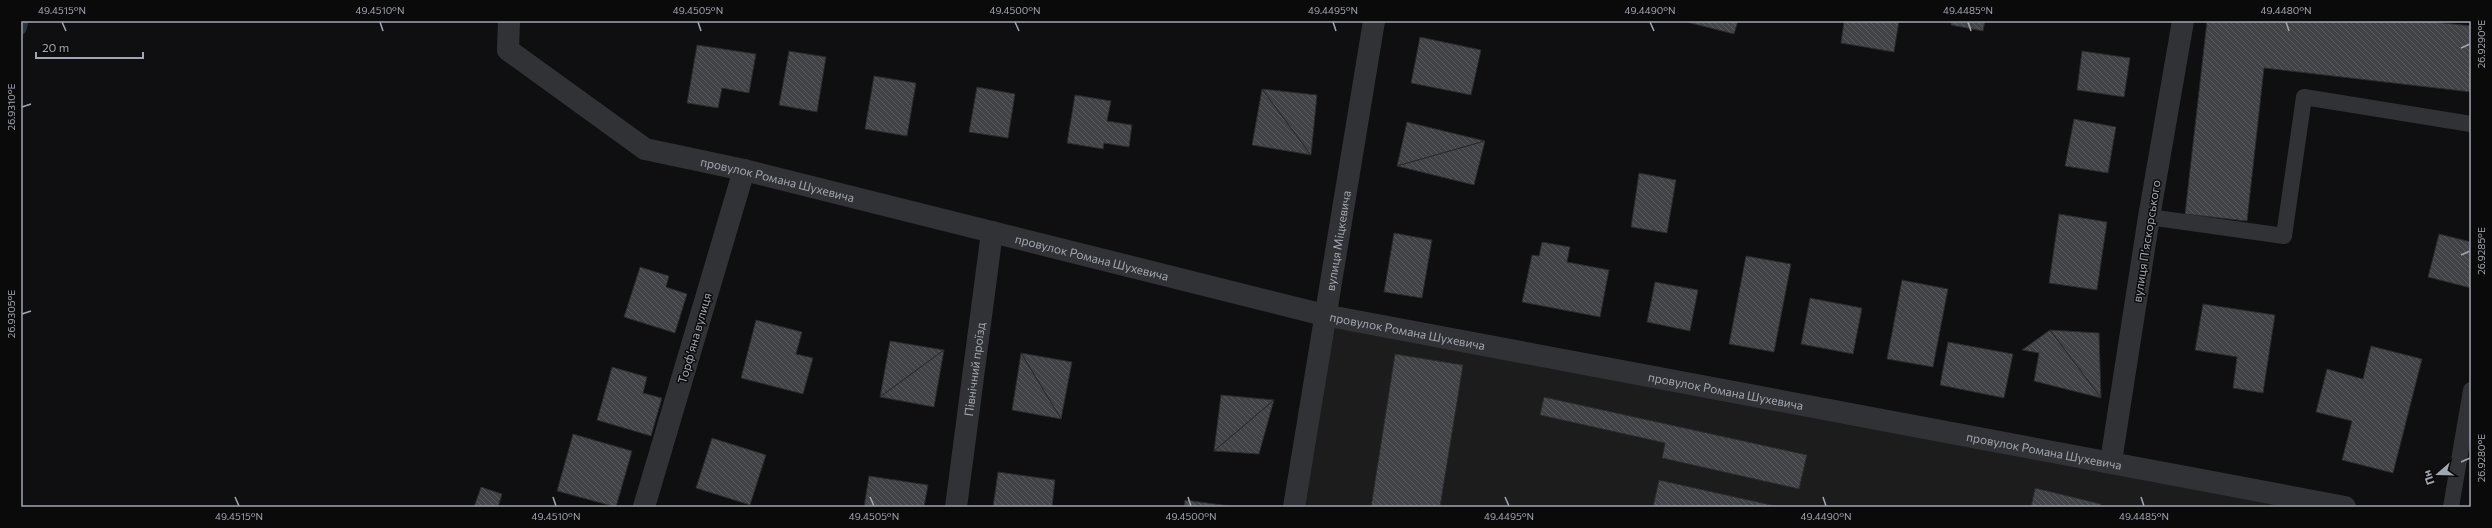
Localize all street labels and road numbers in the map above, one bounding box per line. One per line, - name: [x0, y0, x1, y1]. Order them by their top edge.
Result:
- street label: провулок Романа Шухевича: [699, 154, 856, 204]
- street label: вулиця Пʼяскорського: [2129, 179, 2163, 303]
- street label: вулиця Міцкевича: [1323, 189, 1353, 292]
- street label: провулок Романа Шухевича: [1014, 231, 1170, 283]
- street label: Торфʼяна вулиця: [674, 291, 714, 385]
- street label: провулок Романа Шухевича: [1329, 309, 1486, 352]
- street label: Північний проїзд: [961, 321, 987, 417]
- street label: провулок Романа Шухевича: [1647, 369, 1805, 412]
- street label: провулок Романа Шухевича: [1965, 429, 2123, 472]

